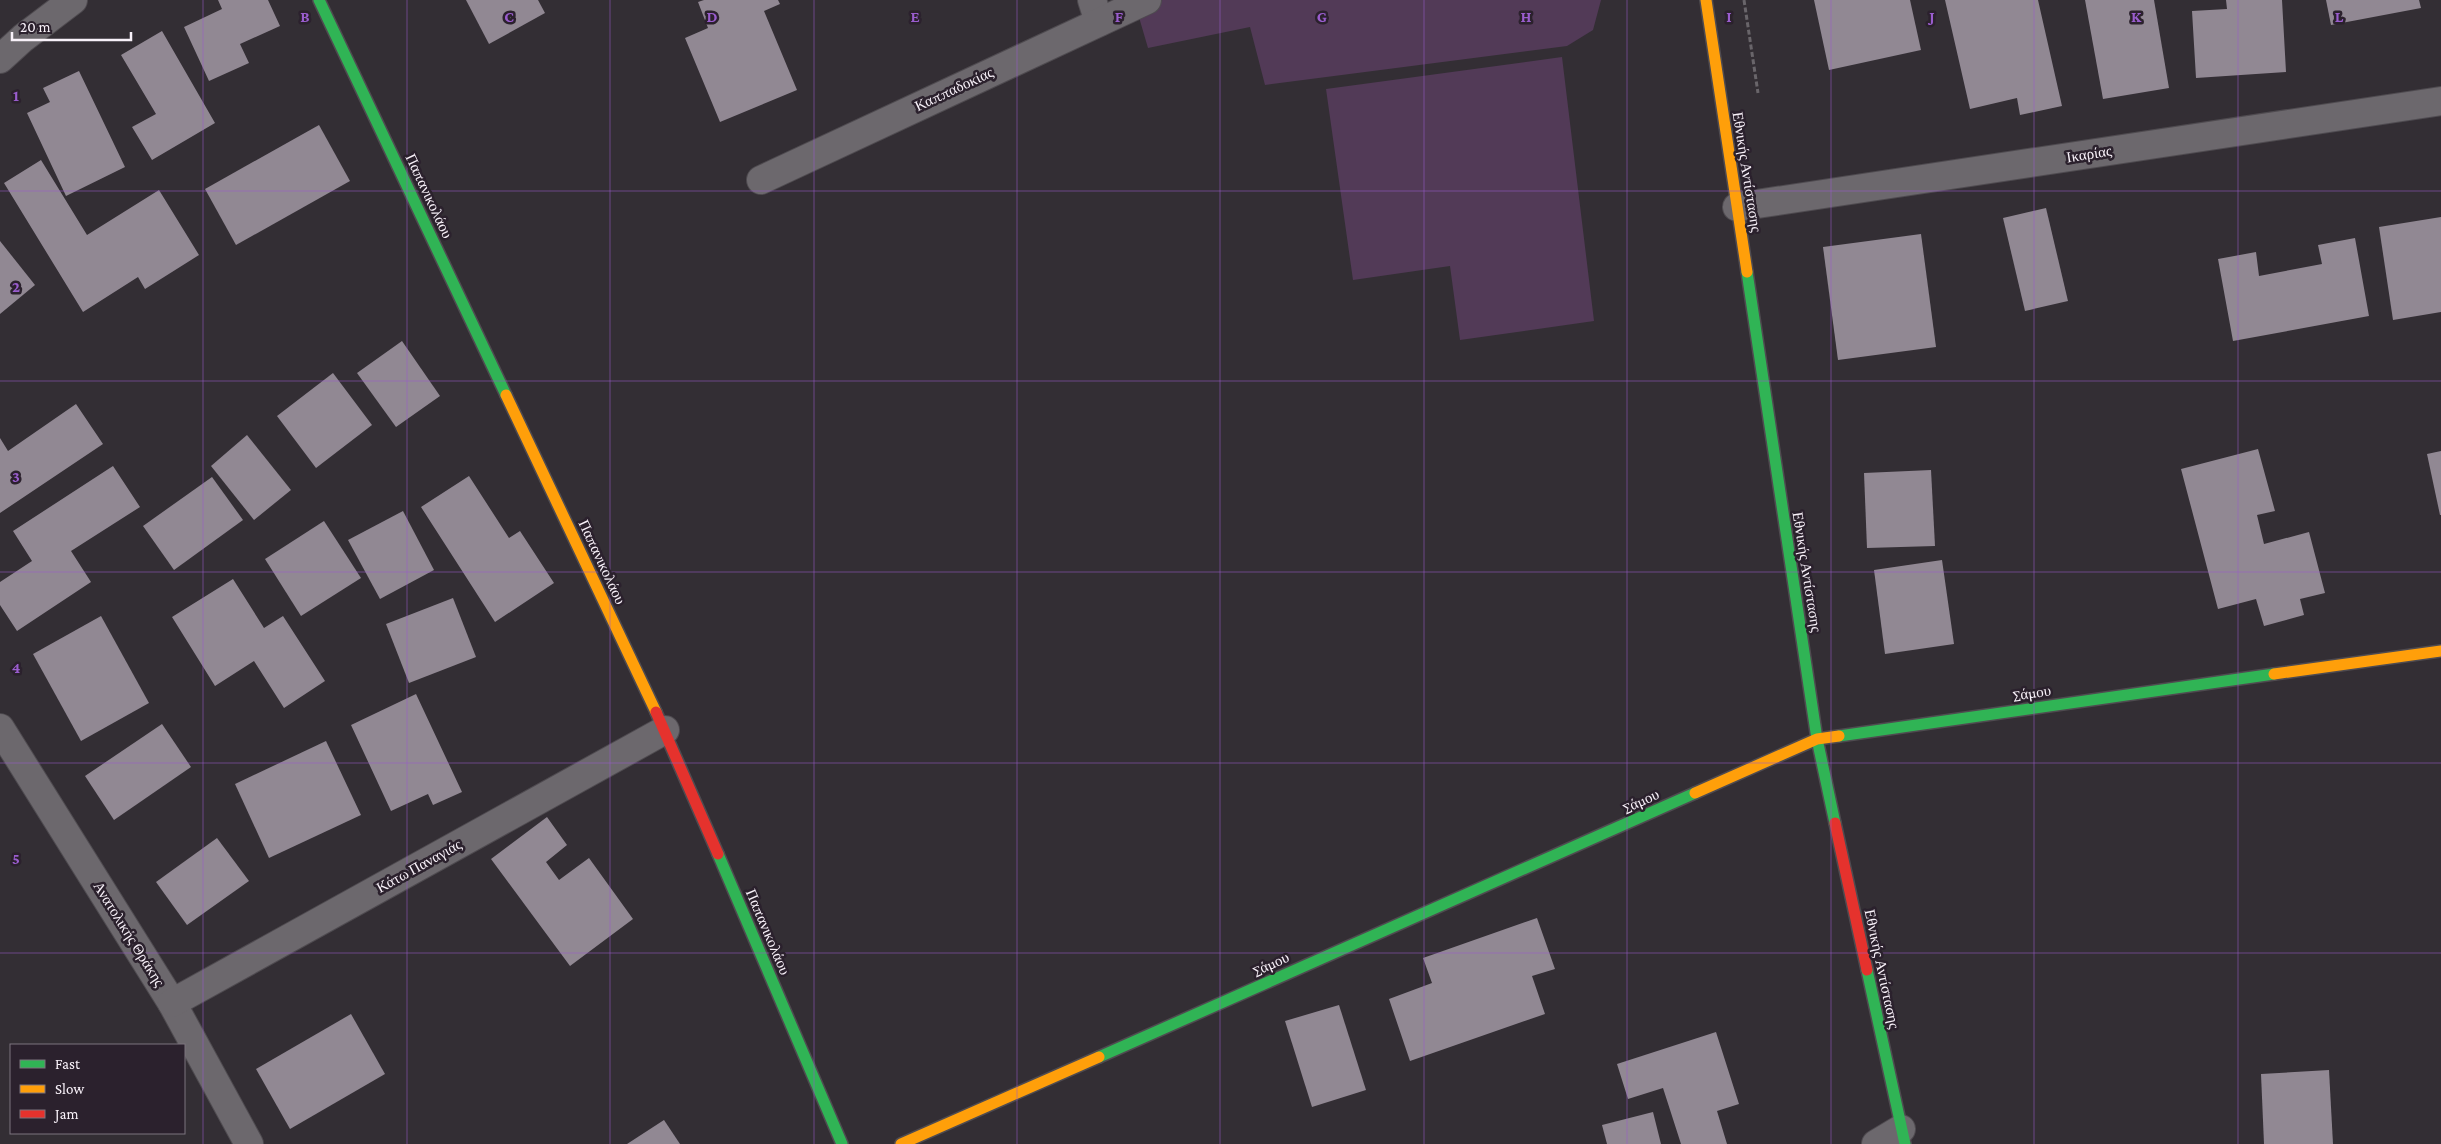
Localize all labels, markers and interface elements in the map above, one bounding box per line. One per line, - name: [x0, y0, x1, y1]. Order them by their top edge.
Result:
- text: B: [300, 8, 310, 25]
- text: C: [504, 8, 514, 25]
- text: D: [706, 8, 718, 25]
- text: E: [910, 8, 920, 25]
- text: F: [1115, 8, 1124, 25]
- text: G: [1317, 8, 1327, 25]
- text: H: [1521, 8, 1532, 25]
- text: I: [1726, 8, 1732, 25]
- text: J: [1927, 8, 1935, 25]
- text: K: [2131, 8, 2142, 25]
- text: L: [2335, 8, 2344, 25]
- scale bar: [12, 10, 131, 42]
- text: 20 m: [20, 19, 51, 35]
- street label: Καππαδοκίας: [912, 64, 996, 114]
- text: 1: [13, 87, 19, 104]
- street label: Εθνικής Αντίστασης: [1730, 111, 1764, 233]
- street label: Ικαρίας: [2065, 143, 2113, 165]
- street label: Παπανικολάου: [402, 151, 456, 241]
- text: 2: [12, 278, 20, 295]
- text: 3: [12, 468, 20, 485]
- street label: Εθνικής Αντίστασης: [1790, 511, 1824, 633]
- street label: Παπανικολάου: [575, 517, 629, 607]
- text: 4: [12, 659, 21, 676]
- street label: Σάμου: [2012, 682, 2052, 705]
- street label: Σάμου: [1620, 786, 1662, 817]
- street label: Κάτω Παναγιάς: [374, 836, 464, 896]
- text: 5: [12, 850, 20, 867]
- street label: Ανατολικής Θράκης: [90, 879, 168, 989]
- street label: Παπανικολάου: [743, 887, 793, 977]
- street label: Εθνικής Αντίστασης: [1862, 908, 1902, 1030]
- street label: Σάμου: [1250, 949, 1292, 980]
- legend: [10, 1044, 185, 1134]
- text: Fast: [55, 1056, 81, 1072]
- text: Slow: [55, 1081, 85, 1097]
- text: Jam: [53, 1106, 78, 1123]

